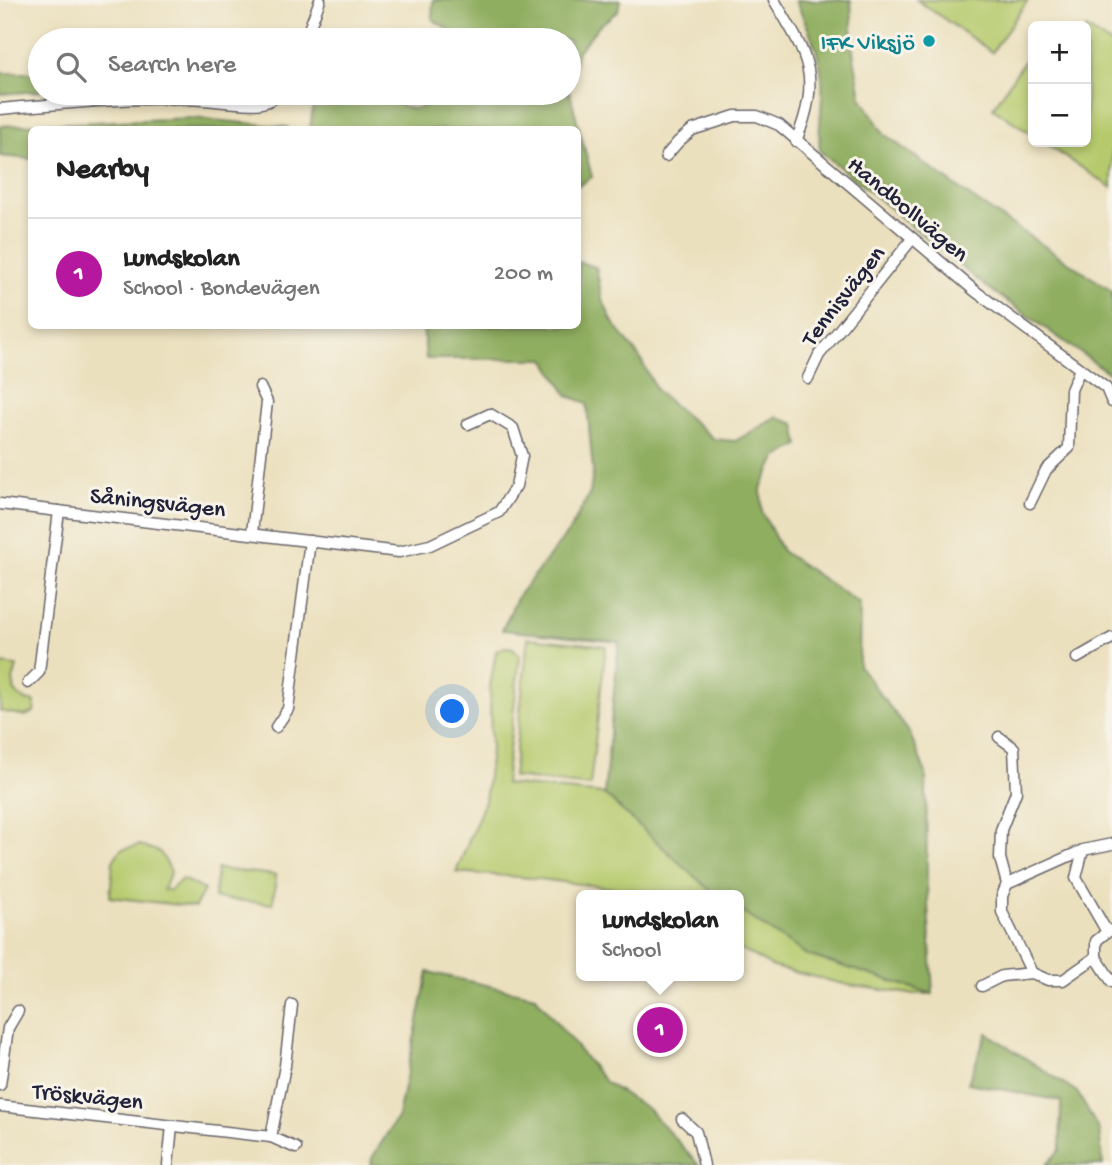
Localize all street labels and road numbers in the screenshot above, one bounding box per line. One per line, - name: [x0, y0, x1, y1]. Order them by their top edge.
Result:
- street label: Handbollvägen: [840, 152, 974, 270]
- street label: Tennisvägen: [795, 241, 893, 355]
- street label: Såningsvägen: [88, 483, 228, 526]
- street label: Tröskvägen: [29, 1078, 145, 1119]

